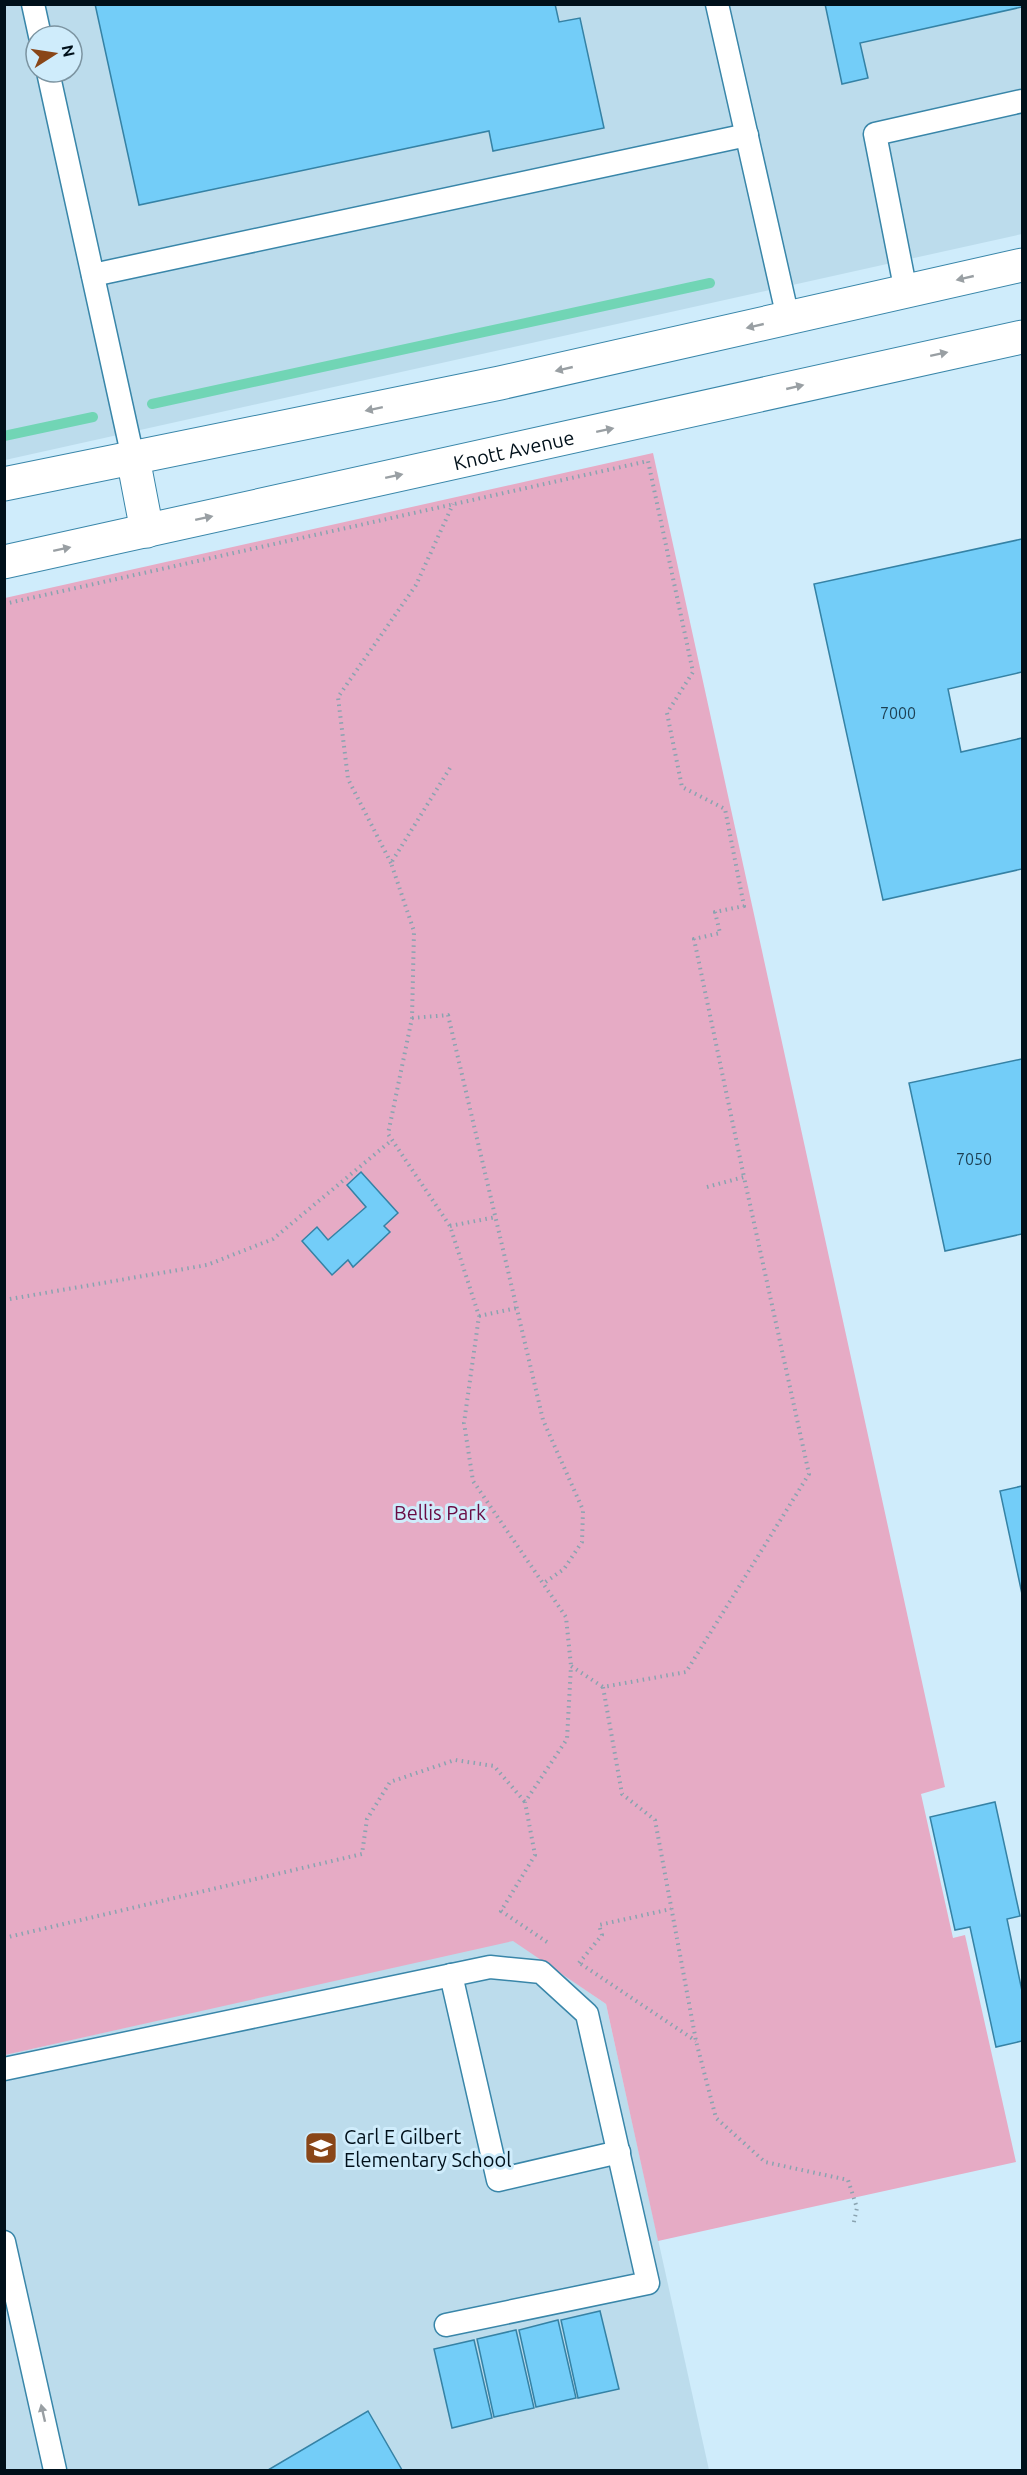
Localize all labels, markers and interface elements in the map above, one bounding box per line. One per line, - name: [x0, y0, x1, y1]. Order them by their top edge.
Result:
- north arrow: [24, 24, 84, 84]
- text: N: [59, 43, 79, 59]
- one-way arrow: [956, 274, 975, 283]
- one-way arrow: [745, 321, 764, 331]
- one-way arrow: [929, 349, 948, 358]
- one-way arrow: [555, 364, 574, 374]
- one-way arrow: [786, 381, 805, 391]
- one-way arrow: [364, 405, 383, 414]
- street label: Knott Avenue: [451, 425, 576, 474]
- one-way arrow: [596, 425, 615, 434]
- one-way arrow: [385, 471, 404, 481]
- one-way arrow: [195, 513, 214, 522]
- one-way arrow: [52, 544, 71, 554]
- house number: 7000: [880, 704, 916, 722]
- house number: 7050: [956, 1150, 992, 1168]
- park label: Bellis Park: [394, 1501, 486, 1524]
- place label: Carl E Gilbert Elementary School: [344, 2125, 511, 2171]
- school or university icon: Carl E Gilbert Elementary School: [303, 2130, 339, 2166]
- one-way arrow: [37, 2404, 47, 2423]

